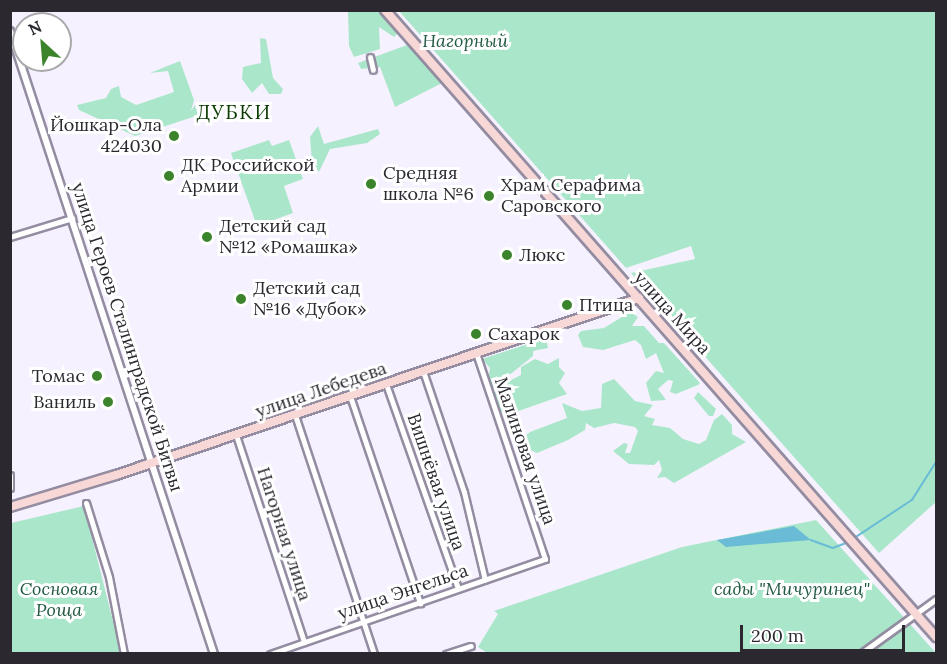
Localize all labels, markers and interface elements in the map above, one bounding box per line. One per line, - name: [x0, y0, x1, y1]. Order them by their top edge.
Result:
- north arrow: [12, 12, 72, 72]
- text: N: [25, 16, 45, 39]
- park label: Нагорный: [422, 30, 508, 52]
- district label: ДУБКИ: [196, 99, 272, 123]
- place label: Йошкар-Ола 424030: [50, 115, 162, 158]
- marker: Йошкар-Ола 424030: [167, 129, 181, 143]
- place label: ДК Российской Армии: [181, 155, 314, 198]
- place label: Средняя школа №6: [383, 163, 474, 206]
- marker: ДК Российской Армии: [162, 169, 176, 183]
- place label: Храм Серафима Саровского: [501, 175, 641, 218]
- marker: Средняя школа №6: [364, 177, 378, 191]
- street label: улица Героев Сталинградской Битвы: [67, 180, 187, 494]
- marker: Храм Серафима Саровского: [482, 189, 496, 203]
- place label: Детский сад №12 «Ромашка»: [219, 216, 358, 258]
- marker: Детский сад №12 «Ромашка»: [200, 230, 214, 244]
- place label: Люкс: [519, 244, 565, 266]
- marker: Люкс: [500, 248, 514, 262]
- street label: улица Мира: [629, 267, 715, 359]
- place label: Детский сад №16 «Дубок»: [253, 278, 367, 320]
- marker: Детский сад №16 «Дубок»: [234, 292, 248, 306]
- place label: Птица: [579, 294, 633, 316]
- marker: Птица: [560, 298, 574, 312]
- place label: Сахарок: [488, 323, 560, 345]
- marker: Сахарок: [469, 327, 483, 341]
- street label: улица Лебедева: [253, 357, 389, 423]
- place label: Томас: [32, 365, 85, 387]
- marker: Томас: [90, 369, 104, 383]
- street label: Малиновая улица: [490, 374, 560, 528]
- place label: Ваниль: [33, 391, 96, 413]
- marker: Ваниль: [101, 395, 115, 409]
- street label: Вишнёвая улица: [402, 411, 470, 553]
- street label: Нагорная улица: [252, 465, 316, 603]
- street label: улица Энгельса: [335, 560, 471, 624]
- park label: сады "Мичуринец": [714, 578, 870, 600]
- park label: Сосновая Роща: [20, 579, 98, 622]
- scale bar: [743, 613, 908, 651]
- text: 200 m: [751, 624, 804, 647]

